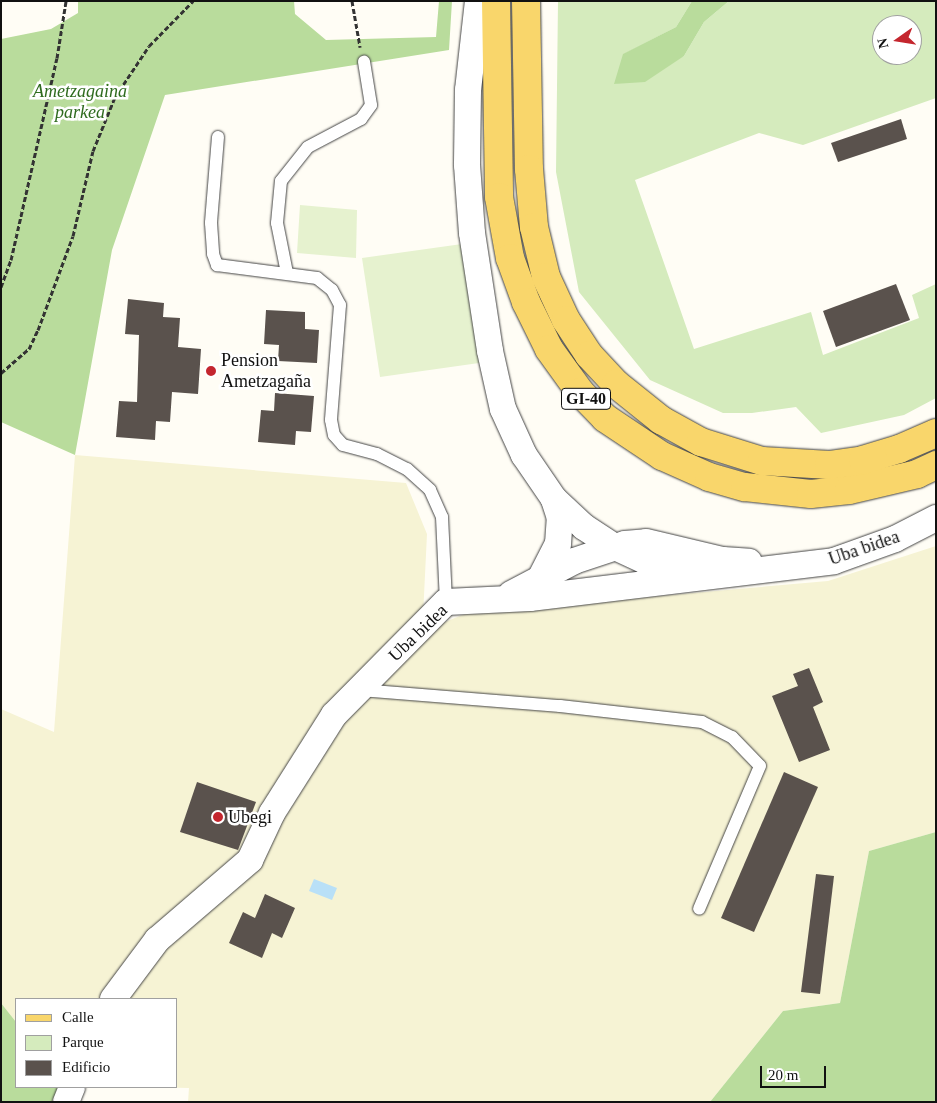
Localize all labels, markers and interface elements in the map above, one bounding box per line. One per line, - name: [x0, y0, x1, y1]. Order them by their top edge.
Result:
- north arrow: [872, 15, 922, 65]
- text: N: [874, 37, 891, 50]
- park label: Ametzagaina parkea: [33, 81, 127, 124]
- place label: Pension Ametzagaña: [221, 350, 311, 392]
- marker: Pension Ametzagaña: [205, 365, 217, 377]
- road number: GI-40: [561, 386, 611, 412]
- street label: Uba bidea: [826, 526, 902, 570]
- street label: Uba bidea: [384, 600, 452, 666]
- place label: Ubegi: [228, 806, 272, 828]
- marker: Ubegi: [212, 811, 224, 823]
- legend: [15, 998, 178, 1088]
- text: Calle: [62, 1009, 94, 1025]
- text: Parque: [62, 1034, 104, 1050]
- scale bar: [762, 1056, 828, 1088]
- text: Edificio: [62, 1059, 110, 1075]
- text: 20 m: [768, 1067, 798, 1083]

